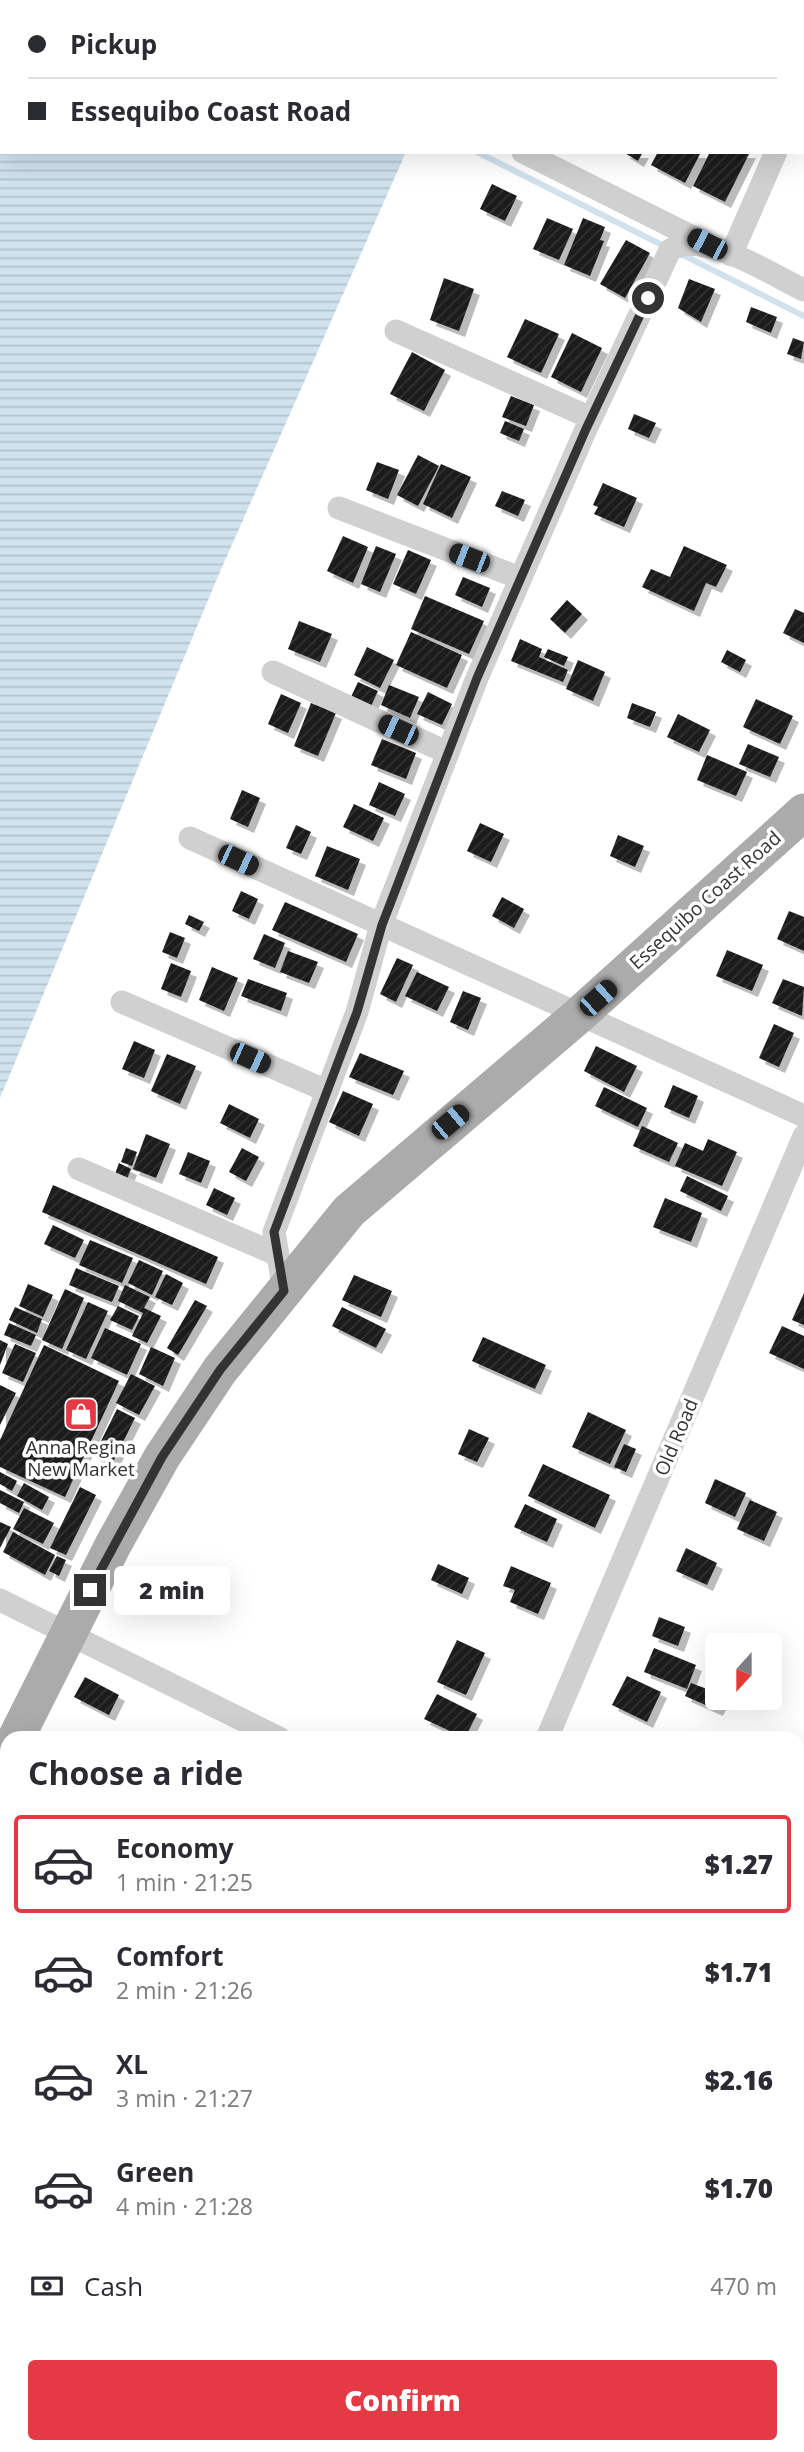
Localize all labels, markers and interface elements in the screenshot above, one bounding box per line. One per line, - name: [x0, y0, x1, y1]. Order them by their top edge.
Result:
- text: Pickup: [70, 26, 157, 62]
- text: Essequibo Coast Road: [70, 93, 351, 129]
- car: [684, 225, 731, 263]
- route start: [632, 282, 664, 314]
- car: [446, 541, 493, 575]
- car: [375, 712, 422, 748]
- street label: Essequibo Coast Road: [624, 825, 786, 975]
- car: [215, 842, 262, 878]
- car: [576, 976, 621, 1020]
- car: [227, 1040, 274, 1076]
- car: [428, 1100, 473, 1144]
- street label: Old Road: [648, 1394, 704, 1480]
- shop icon: Anna Regina New Market: [62, 1395, 100, 1433]
- place label: Anna Regina New Market: [26, 1434, 136, 1482]
- callout: 2 min: [114, 1566, 230, 1614]
- route end: [74, 1574, 106, 1606]
- text: 2 min: [139, 1574, 205, 1606]
- north arrow: [705, 1633, 782, 1710]
- map controls: [705, 1633, 782, 1710]
- text: Choose a ride: [28, 1751, 243, 1794]
- text: Economy: [116, 1830, 234, 1866]
- icon: car: [32, 1833, 95, 1896]
- text: $1.27: [705, 1846, 773, 1882]
- text: 1 min · 21:25: [116, 1866, 253, 1898]
- text: Comfort: [116, 1938, 223, 1974]
- icon: car: [32, 1941, 95, 2004]
- text: $1.71: [705, 1954, 773, 1990]
- text: 2 min · 21:26: [116, 1974, 253, 2006]
- text: XL: [116, 2046, 148, 2082]
- icon: car: [32, 2049, 95, 2112]
- text: $2.16: [705, 2062, 773, 2098]
- text: 3 min · 21:27: [116, 2082, 253, 2114]
- text: Green: [116, 2154, 194, 2190]
- icon: car: [32, 2157, 95, 2220]
- text: $1.70: [705, 2170, 773, 2206]
- text: 4 min · 21:28: [116, 2190, 253, 2222]
- icon: cash: [28, 2267, 66, 2305]
- text: Cash: [84, 2268, 143, 2304]
- text: 470 m: [710, 2270, 777, 2302]
- button: Confirm: [28, 2360, 777, 2440]

